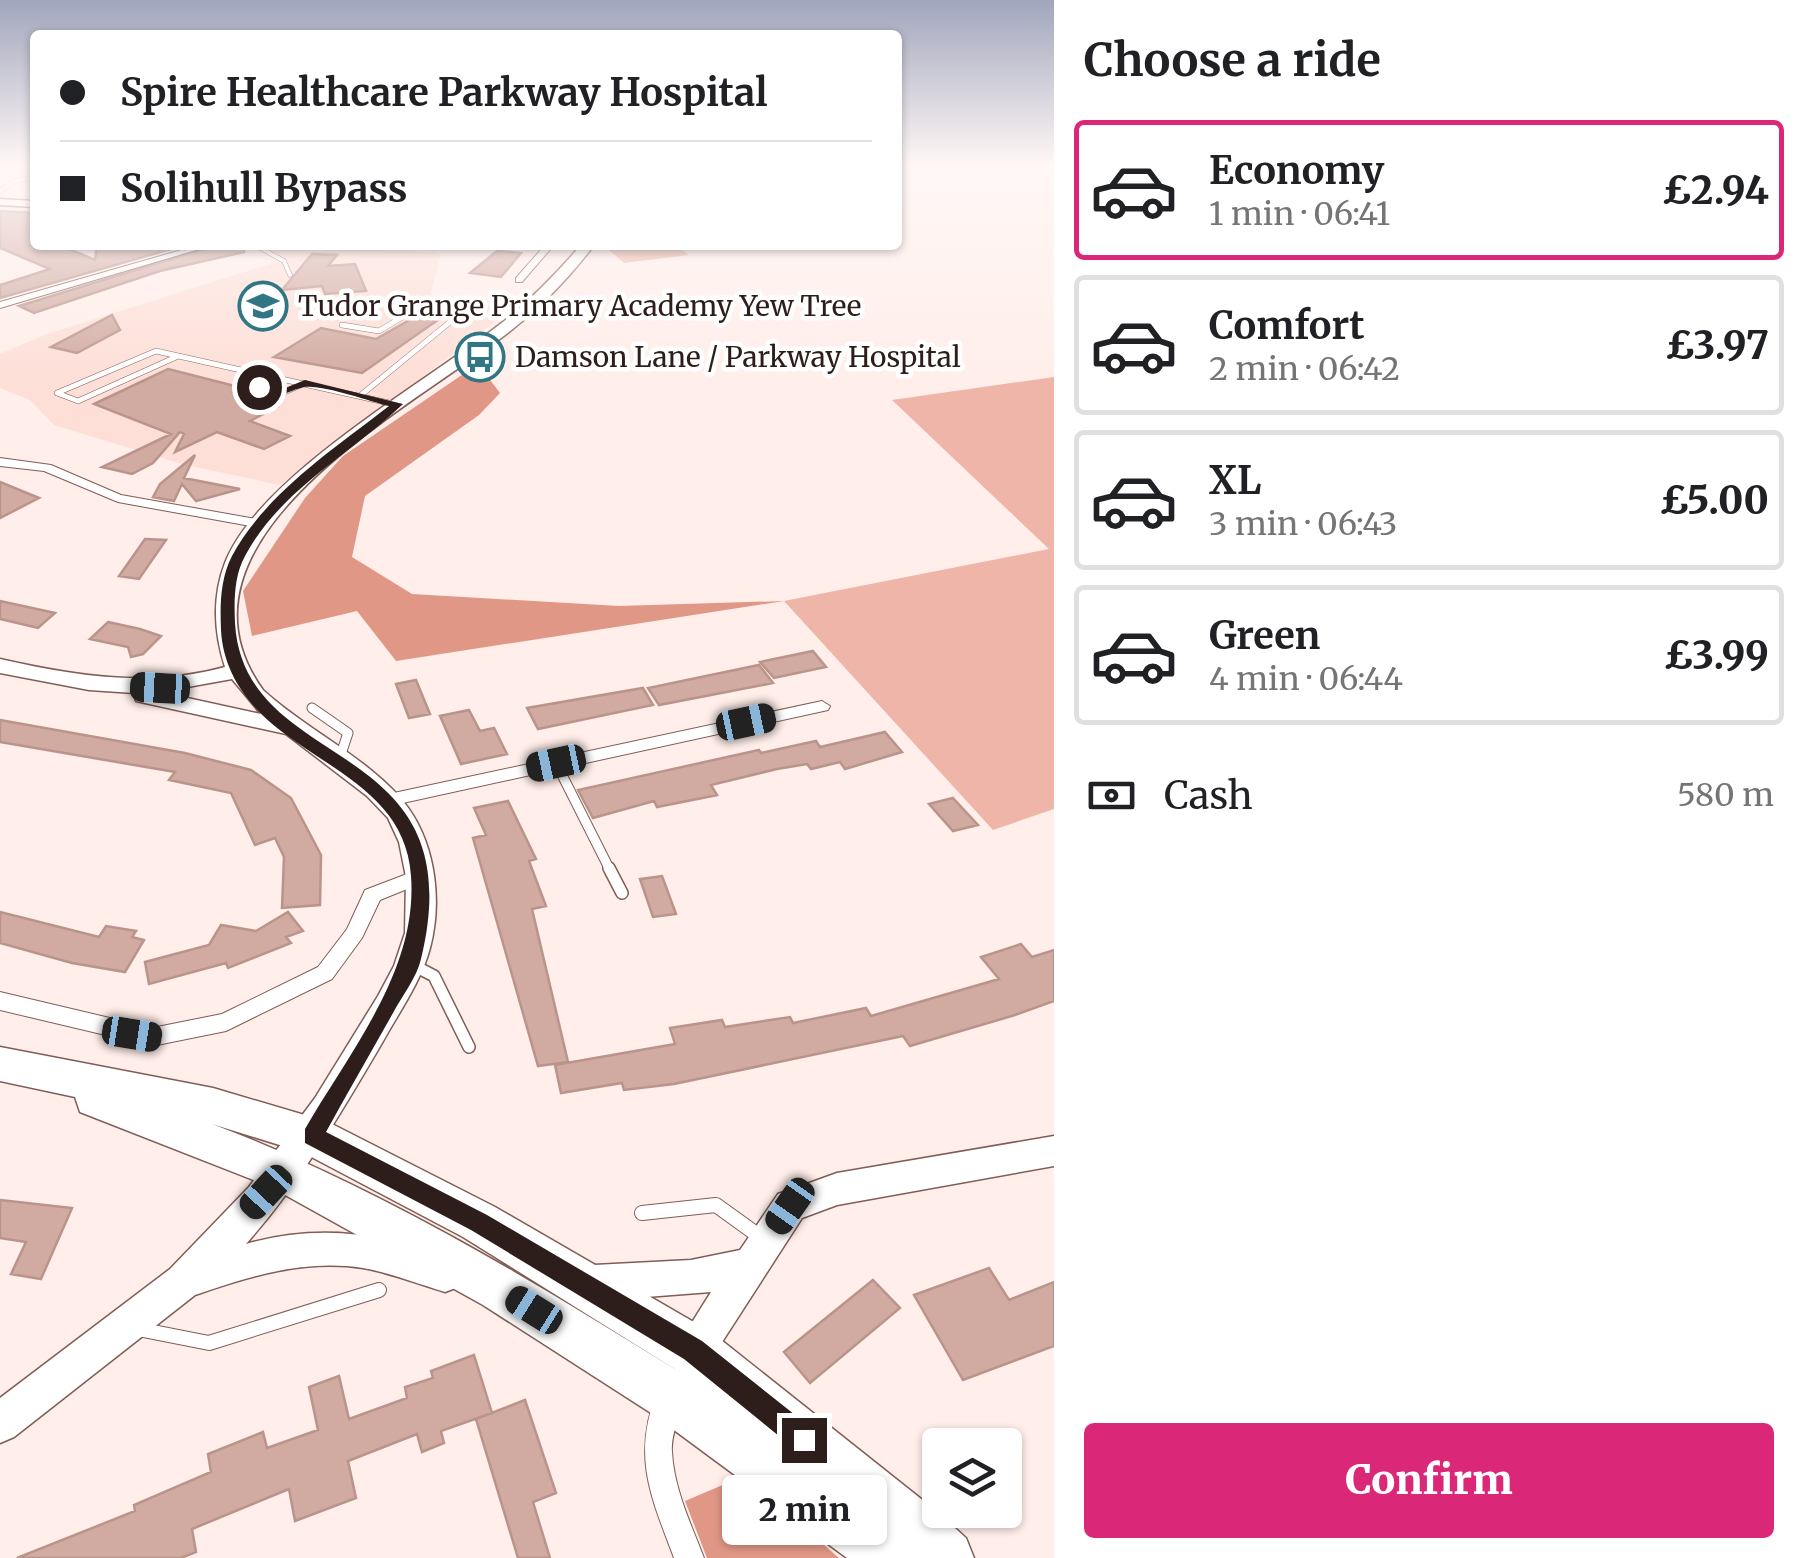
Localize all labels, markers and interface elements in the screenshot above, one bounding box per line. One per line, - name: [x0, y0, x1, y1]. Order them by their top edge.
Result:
- text: Choose a ride: [1084, 32, 1381, 88]
- text: Spire Healthcare Parkway Hospital: [120, 69, 768, 116]
- icon: car: [1089, 145, 1179, 235]
- text: Economy: [1209, 147, 1384, 194]
- text: Solihull Bypass: [120, 165, 407, 212]
- text: £2.94: [1662, 167, 1769, 214]
- text: 1 min · 06:41: [1209, 194, 1390, 234]
- school or university icon: Tudor Grange Primary Academy Yew Tree: [237, 280, 289, 332]
- place label: Tudor Grange Primary Academy Yew Tree: [298, 288, 861, 324]
- icon: car: [1089, 300, 1179, 390]
- text: Comfort: [1209, 302, 1365, 349]
- text: £3.97: [1665, 322, 1769, 369]
- bus stop icon: Damson Lane / Parkway Hospital: [454, 331, 506, 383]
- place label: Damson Lane / Parkway Hospital: [515, 339, 961, 375]
- text: 2 min · 06:42: [1209, 349, 1400, 389]
- route start: [237, 365, 282, 410]
- icon: car: [1089, 455, 1179, 545]
- text: XL: [1209, 457, 1261, 504]
- text: £5.00: [1660, 477, 1769, 524]
- text: 3 min · 06:43: [1209, 504, 1397, 544]
- icon: car: [1089, 610, 1179, 700]
- text: Green: [1209, 612, 1320, 659]
- text: £3.99: [1664, 632, 1769, 679]
- text: 4 min · 06:44: [1209, 659, 1403, 699]
- car: [129, 671, 191, 705]
- car: [714, 701, 778, 743]
- car: [524, 742, 588, 784]
- icon: cash: [1084, 768, 1139, 823]
- text: Cash: [1164, 772, 1253, 819]
- text: 580 m: [1677, 775, 1774, 815]
- car: [100, 1014, 164, 1054]
- car: [235, 1160, 297, 1224]
- car: [761, 1173, 819, 1239]
- car: [501, 1281, 567, 1339]
- route end: [782, 1418, 827, 1463]
- button: Confirm: [1084, 1423, 1774, 1538]
- map controls: [922, 1428, 1022, 1528]
- button: layers: [922, 1428, 1022, 1528]
- callout: 2 min: [722, 1475, 886, 1545]
- text: 2 min: [759, 1490, 850, 1530]

